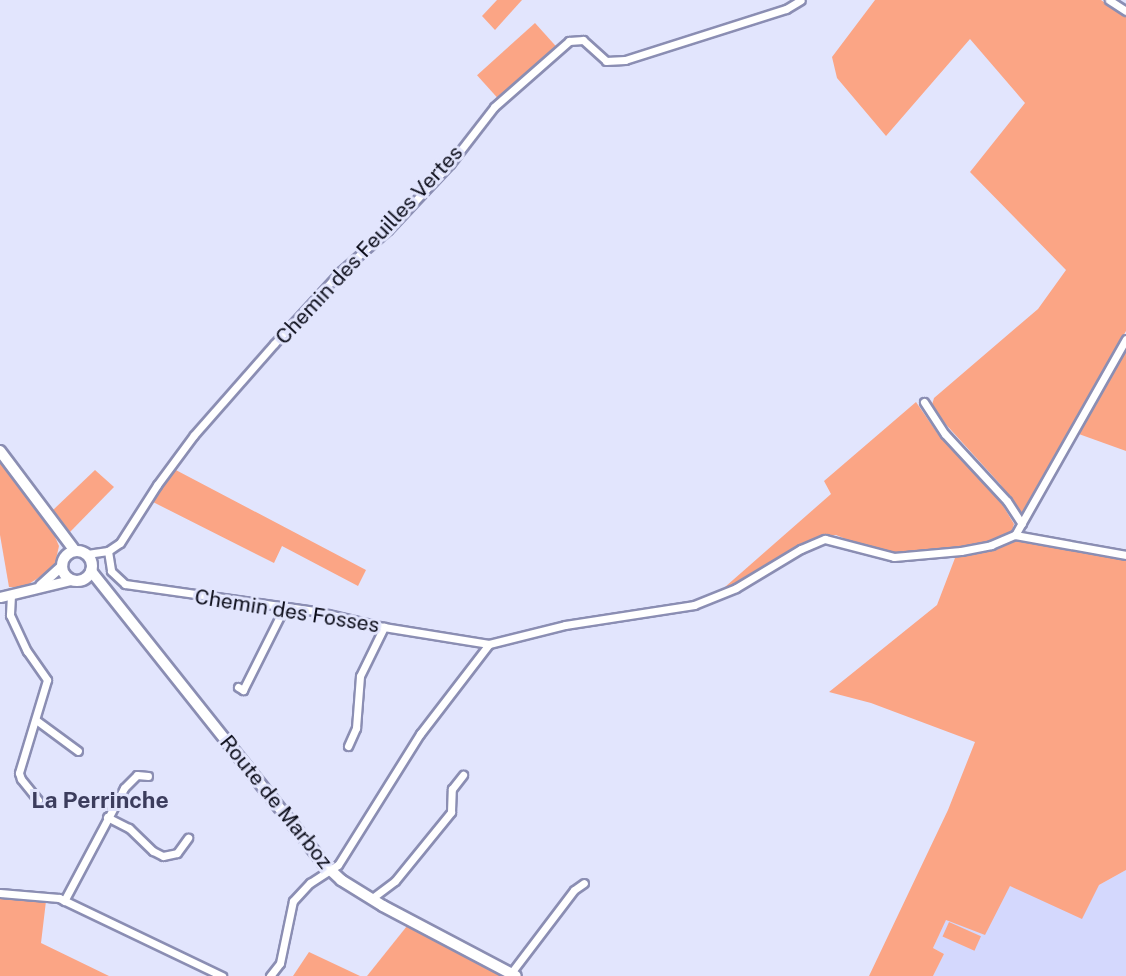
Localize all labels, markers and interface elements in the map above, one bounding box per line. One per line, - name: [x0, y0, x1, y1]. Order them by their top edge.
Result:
- street label: Chemin des Feuilles Vertes: [270, 140, 468, 350]
- street label: Chemin des Fosses: [193, 584, 381, 638]
- street label: Route de Marboz: [214, 730, 338, 874]
- district label: La Perrinche: [31, 786, 169, 814]

